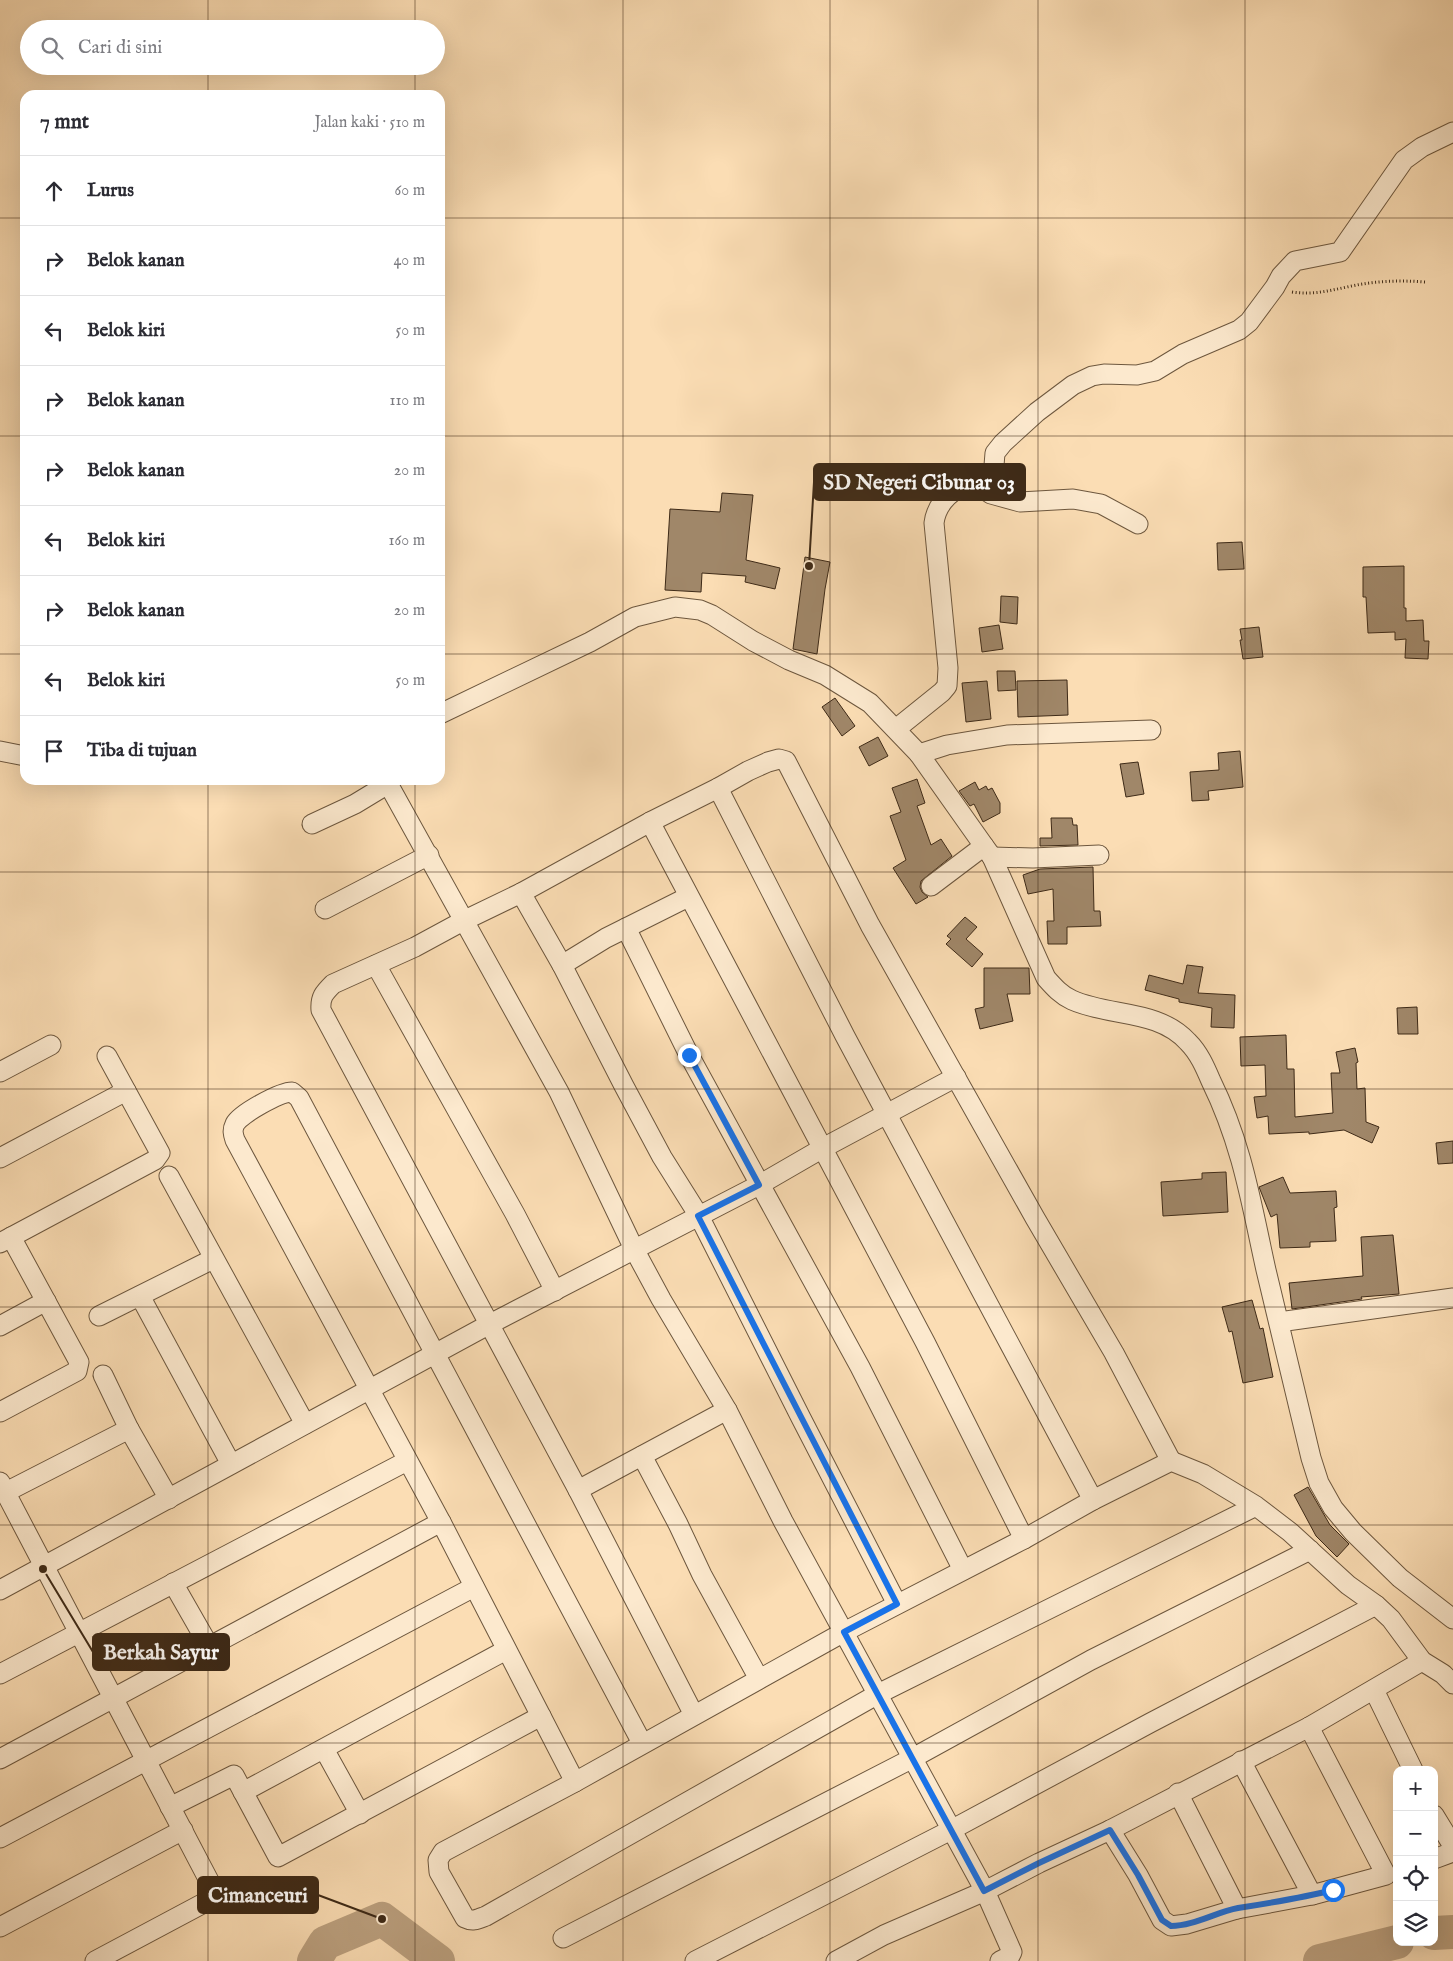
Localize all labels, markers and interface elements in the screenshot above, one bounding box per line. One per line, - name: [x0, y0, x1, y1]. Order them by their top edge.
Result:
- search box: [20, 20, 445, 75]
- icon: search: [38, 34, 66, 62]
- text: Cari di sini: [78, 36, 162, 60]
- text: 7 mnt: [40, 109, 89, 136]
- text: Jalan kaki · 510 m: [314, 113, 425, 133]
- icon: ahead: [40, 177, 68, 205]
- text: Lurus: [87, 179, 134, 203]
- text: 60 m: [395, 181, 425, 201]
- icon: right: [40, 247, 68, 275]
- text: Belok kanan: [87, 249, 185, 273]
- text: 40 m: [393, 251, 425, 271]
- icon: left: [40, 317, 68, 345]
- text: Belok kiri: [87, 319, 165, 343]
- text: 50 m: [396, 321, 425, 341]
- icon: right: [40, 387, 68, 415]
- text: Belok kanan: [87, 389, 185, 413]
- text: 110 m: [389, 391, 425, 411]
- icon: right: [40, 457, 68, 485]
- text: Belok kanan: [87, 459, 185, 483]
- text: 20 m: [394, 461, 425, 481]
- callout: SD Negeri Cibunar 03: [814, 464, 1025, 500]
- text: SD Negeri Cibunar 03: [823, 470, 1015, 497]
- icon: left: [40, 527, 68, 555]
- text: Belok kiri: [87, 529, 165, 553]
- text: 160 m: [389, 531, 425, 551]
- icon: right: [40, 597, 68, 625]
- text: Belok kanan: [87, 599, 185, 623]
- text: 20 m: [394, 601, 425, 621]
- icon: left: [40, 667, 68, 695]
- text: Belok kiri: [87, 669, 165, 693]
- text: 50 m: [396, 671, 425, 691]
- icon: arrive: [40, 737, 68, 765]
- text: Tiba di tujuan: [87, 739, 197, 763]
- route end: [678, 1044, 701, 1067]
- callout: Berkah Sayur: [93, 1634, 229, 1670]
- text: Berkah Sayur: [103, 1640, 219, 1667]
- map controls: [1393, 1766, 1438, 1946]
- button: +: [1393, 1766, 1438, 1811]
- button: −: [1393, 1811, 1438, 1856]
- button: locate: [1393, 1856, 1438, 1901]
- callout: Cimanceuri: [198, 1877, 318, 1913]
- route start: [1322, 1879, 1345, 1902]
- text: Cimanceuri: [208, 1883, 308, 1910]
- button: layers: [1393, 1901, 1438, 1946]

